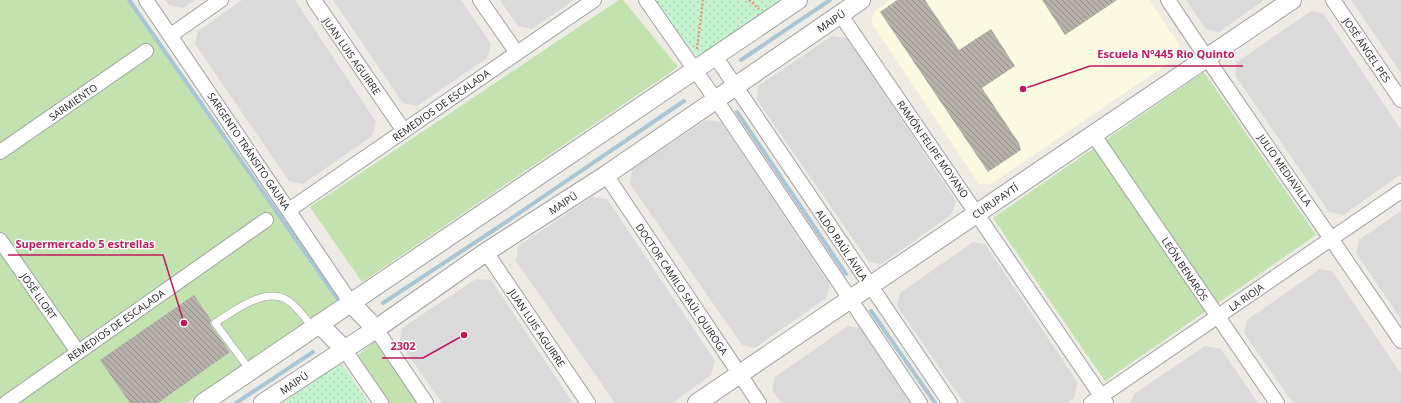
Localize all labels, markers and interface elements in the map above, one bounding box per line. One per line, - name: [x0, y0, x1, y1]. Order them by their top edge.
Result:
- street label: MAIPÚ: [814, 6, 848, 36]
- street label: JUAN LUIS AGUIRRE: [319, 14, 384, 97]
- street label: JOSÉ ÁNGEL PES: [1339, 14, 1394, 85]
- callout: Escuela Nº445 Rio Quinto: [1090, 43, 1243, 66]
- text: Escuela Nº445 Rio Quinto: [1097, 46, 1235, 61]
- street label: REMEDIOS DE ESCALADA: [389, 66, 493, 144]
- street label: SARMIENTO: [46, 80, 100, 124]
- street label: SARGENTO TRÁNSITO GAUNA: [204, 90, 294, 213]
- street label: RAMÓN FELIPE MOYANO: [894, 97, 972, 201]
- street label: JULIO MEDIAVILLA: [1254, 130, 1315, 209]
- street label: CURUPAYTÍ: [969, 180, 1021, 222]
- street label: MAIPÚ: [546, 189, 580, 217]
- street label: ALDO RAÚL ÁVILA: [813, 207, 871, 284]
- street label: DOCTOR CAMILO SAÚL QUIROGA: [633, 221, 732, 358]
- callout: Supermercado 5 estrellas: [8, 232, 163, 255]
- street label: LEÓN BENARÓS: [1159, 234, 1211, 304]
- text: Supermercado 5 estrellas: [15, 236, 155, 251]
- street label: JOSÉ LLORT: [17, 269, 61, 323]
- street label: LA RIOJA: [1226, 279, 1267, 314]
- street label: JUAN LUIS AGUIRRE: [505, 285, 568, 370]
- street label: REMEDIOS DE ESCALADA: [64, 286, 168, 364]
- callout: 2302: [382, 335, 423, 358]
- text: 2302: [390, 338, 416, 353]
- street label: MAIPÚ: [277, 368, 311, 398]

